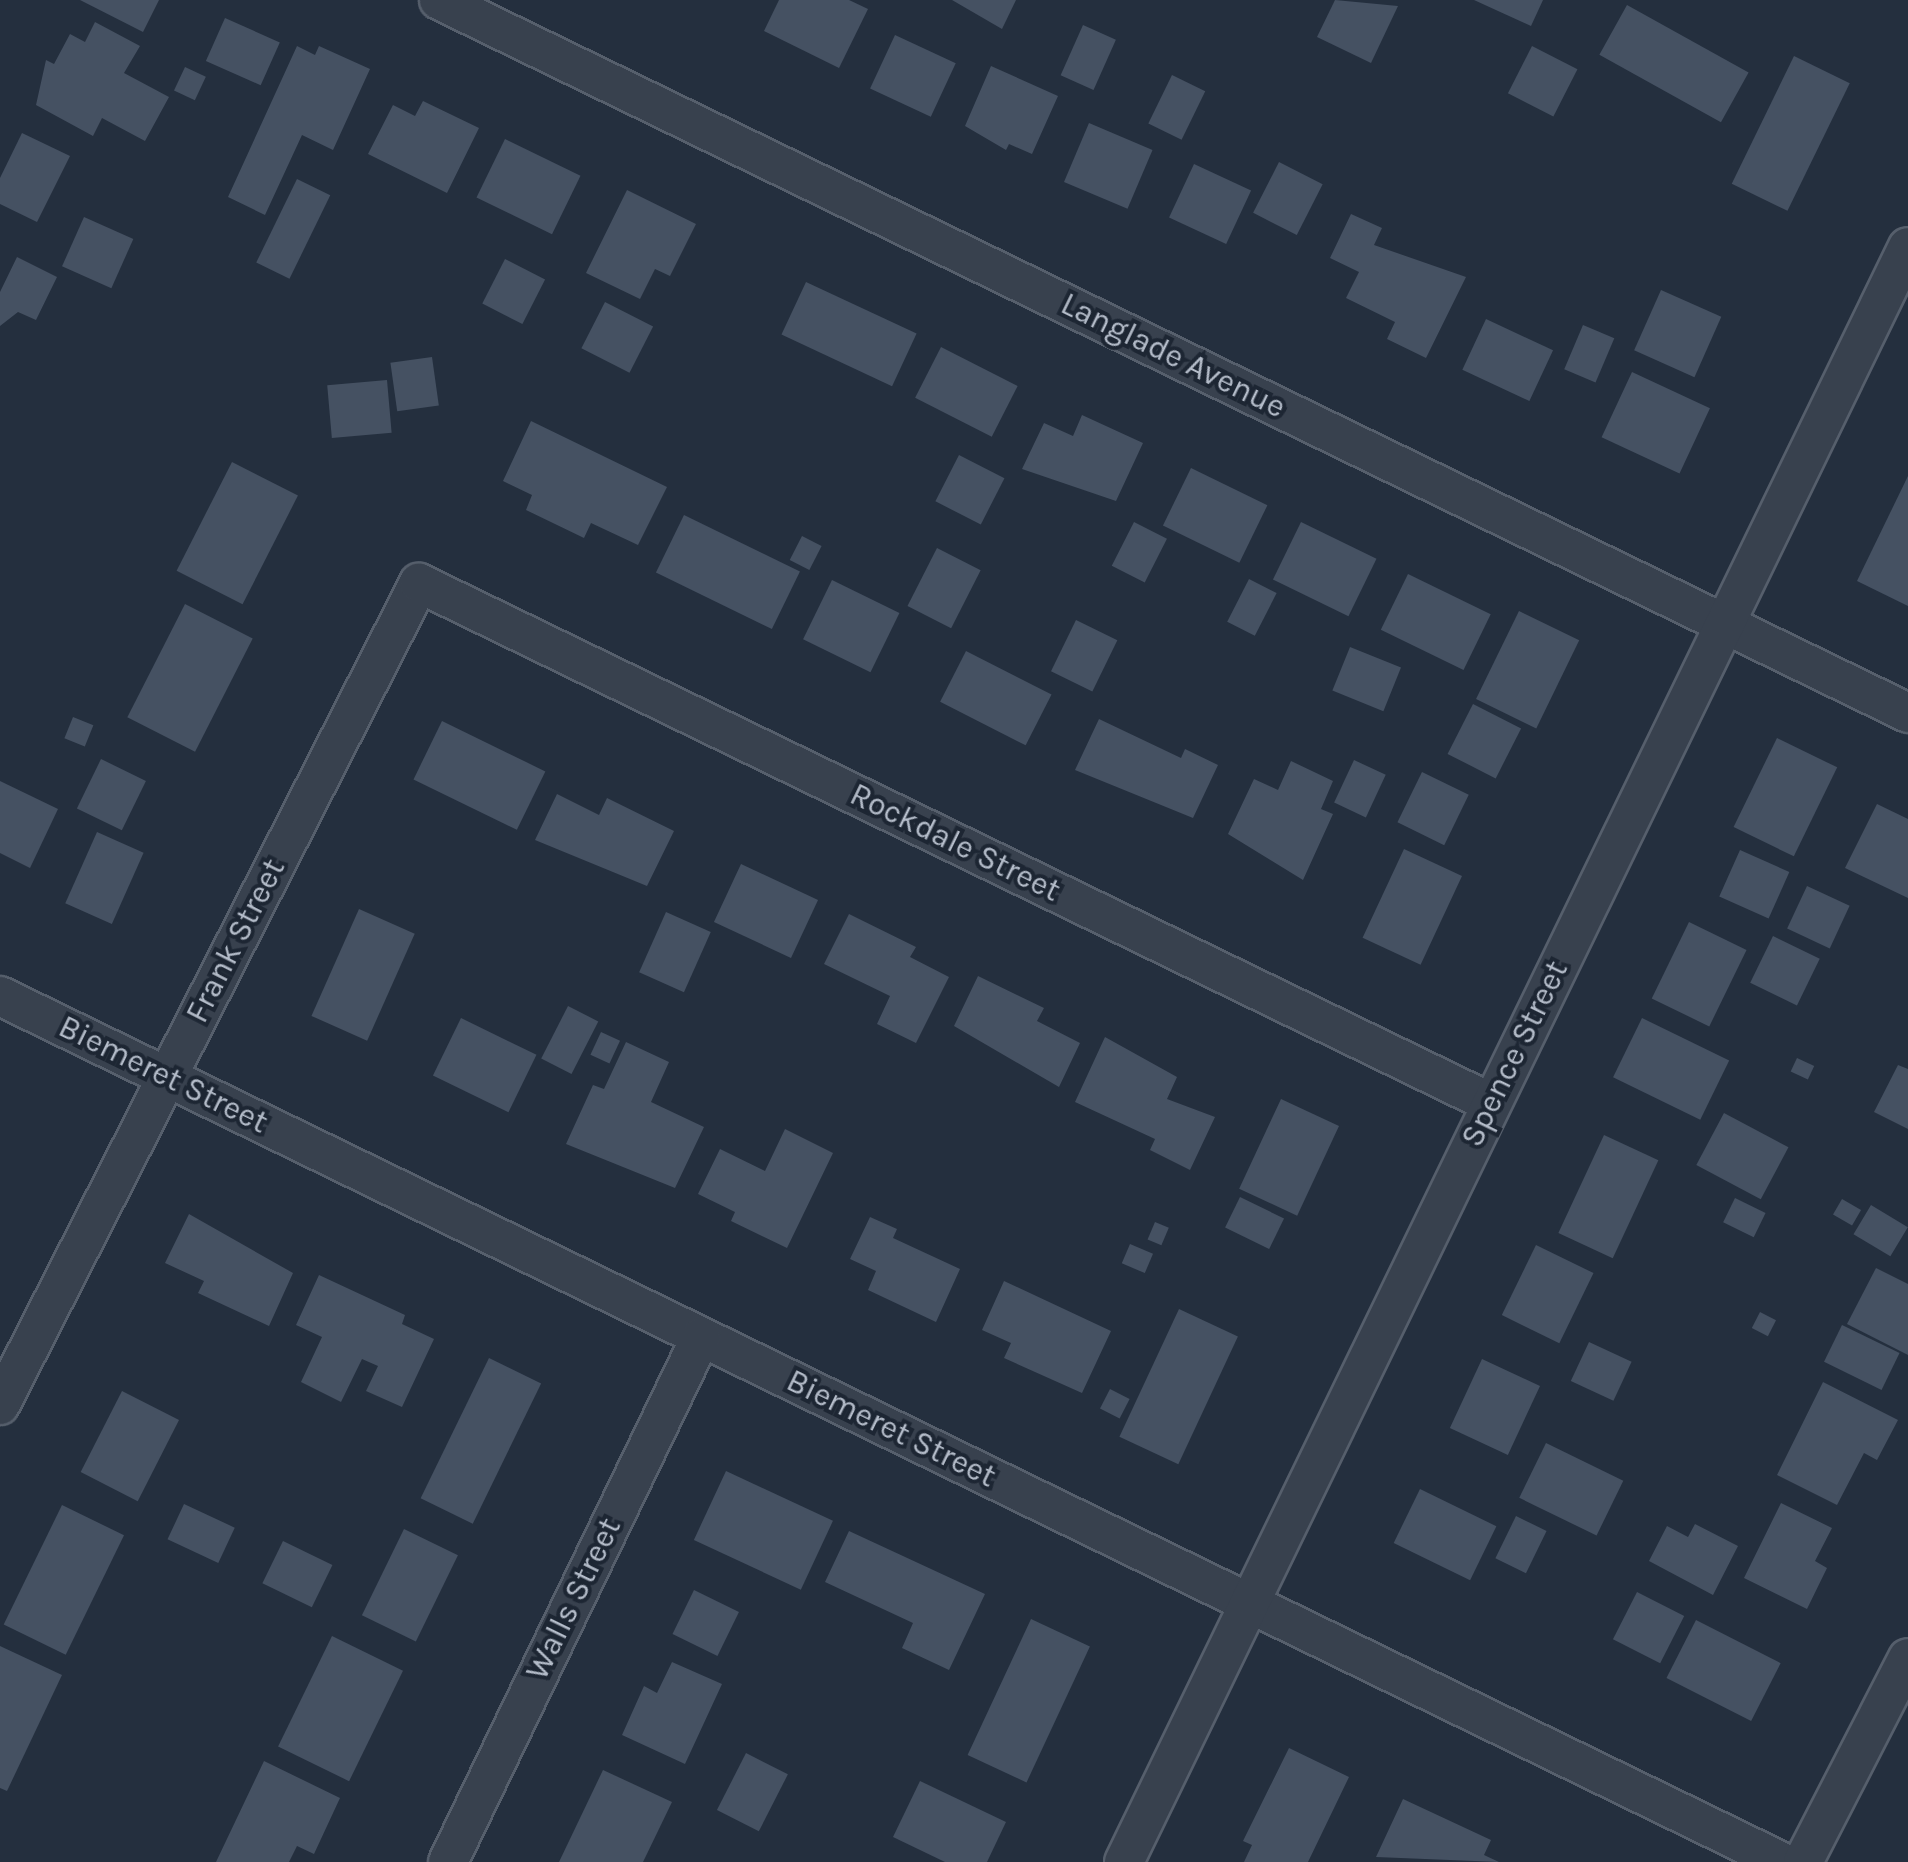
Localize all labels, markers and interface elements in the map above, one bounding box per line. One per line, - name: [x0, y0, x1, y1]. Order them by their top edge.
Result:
- street label: Langlade Avenue: [1055, 285, 1291, 427]
- street label: Rockdale Street: [844, 776, 1066, 910]
- street label: Frank Street: [178, 853, 294, 1029]
- street label: Spence Street: [1453, 955, 1577, 1153]
- street label: Biemeret Street: [52, 1008, 274, 1142]
- street label: Biemeret Street: [780, 1362, 1002, 1496]
- street label: Walls Street: [518, 1512, 630, 1686]

